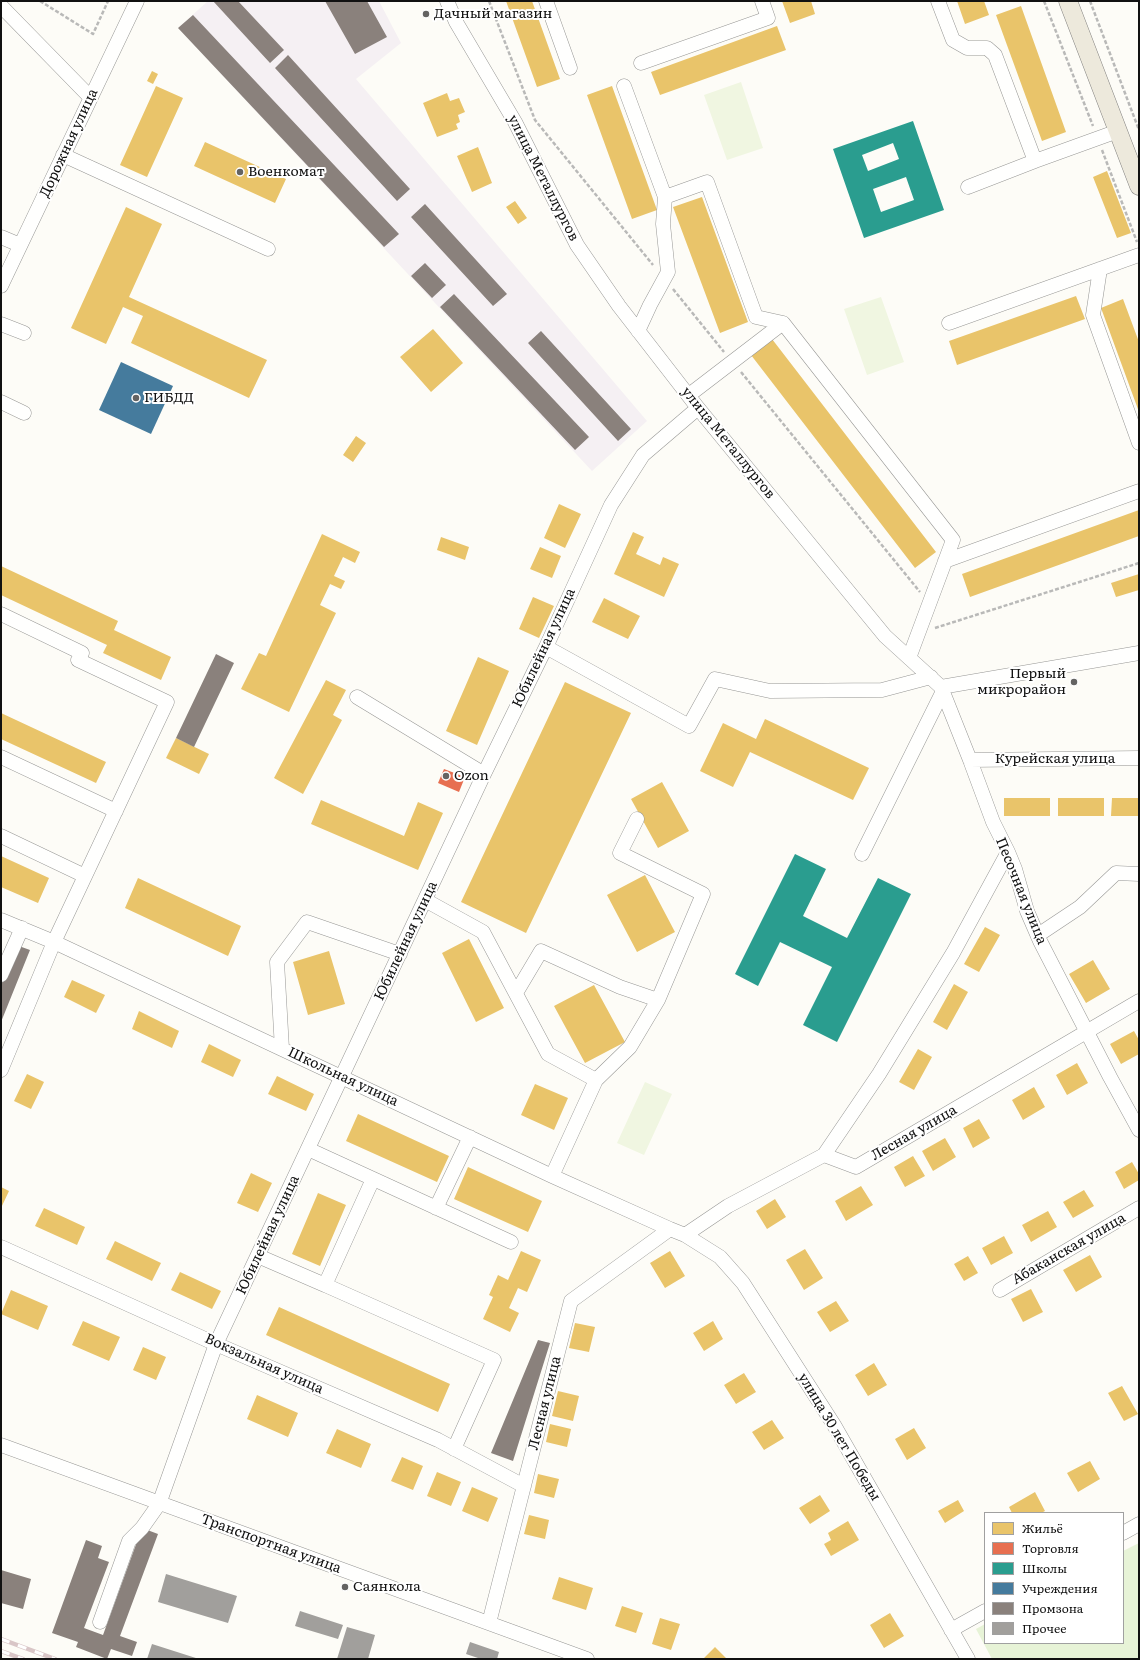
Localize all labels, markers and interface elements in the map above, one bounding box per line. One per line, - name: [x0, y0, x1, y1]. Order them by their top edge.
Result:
- place label: Дачный магазин: [434, 6, 552, 22]
- marker: Дачный магазин: [421, 9, 431, 19]
- street label: Дорожная улица: [36, 86, 102, 200]
- street label: улица Металлургов: [504, 112, 582, 244]
- place label: Военкомат: [248, 164, 325, 180]
- marker: Военкомат: [235, 167, 245, 177]
- street label: улица Металлургов: [678, 384, 778, 502]
- place label: ГИБДД: [144, 390, 194, 406]
- marker: ГИБДД: [131, 393, 141, 403]
- street label: Юбилейная улица: [509, 586, 579, 710]
- place label: Первый микрорайон: [977, 666, 1066, 698]
- marker: Первый микрорайон: [1069, 677, 1079, 687]
- street label: Курейская улица: [995, 751, 1115, 767]
- place label: Ozon: [454, 768, 489, 784]
- marker: Ozon: [441, 771, 451, 781]
- street label: Песочная улица: [992, 835, 1050, 947]
- street label: Юбилейная улица: [371, 879, 441, 1003]
- street label: Школьная улица: [285, 1044, 401, 1110]
- street label: Лесная улица: [868, 1102, 960, 1164]
- street label: Юбилейная улица: [233, 1173, 303, 1297]
- street label: Абаканская улица: [1009, 1210, 1129, 1288]
- street label: Вокзальная улица: [202, 1330, 326, 1398]
- street label: Лесная улица: [525, 1354, 565, 1452]
- street label: улица 30 лет Победы: [794, 1370, 884, 1504]
- street label: Транспортная улица: [199, 1511, 343, 1577]
- legend: [984, 1512, 1124, 1644]
- text: Жильё: [1022, 1519, 1063, 1537]
- text: Торговля: [1022, 1539, 1079, 1557]
- text: Школы: [1022, 1559, 1067, 1577]
- place label: Саянкола: [353, 1579, 421, 1595]
- text: Учреждения: [1022, 1579, 1098, 1597]
- marker: Саянкола: [340, 1582, 350, 1592]
- text: Промзона: [1022, 1599, 1083, 1617]
- text: Прочее: [1022, 1619, 1066, 1637]

